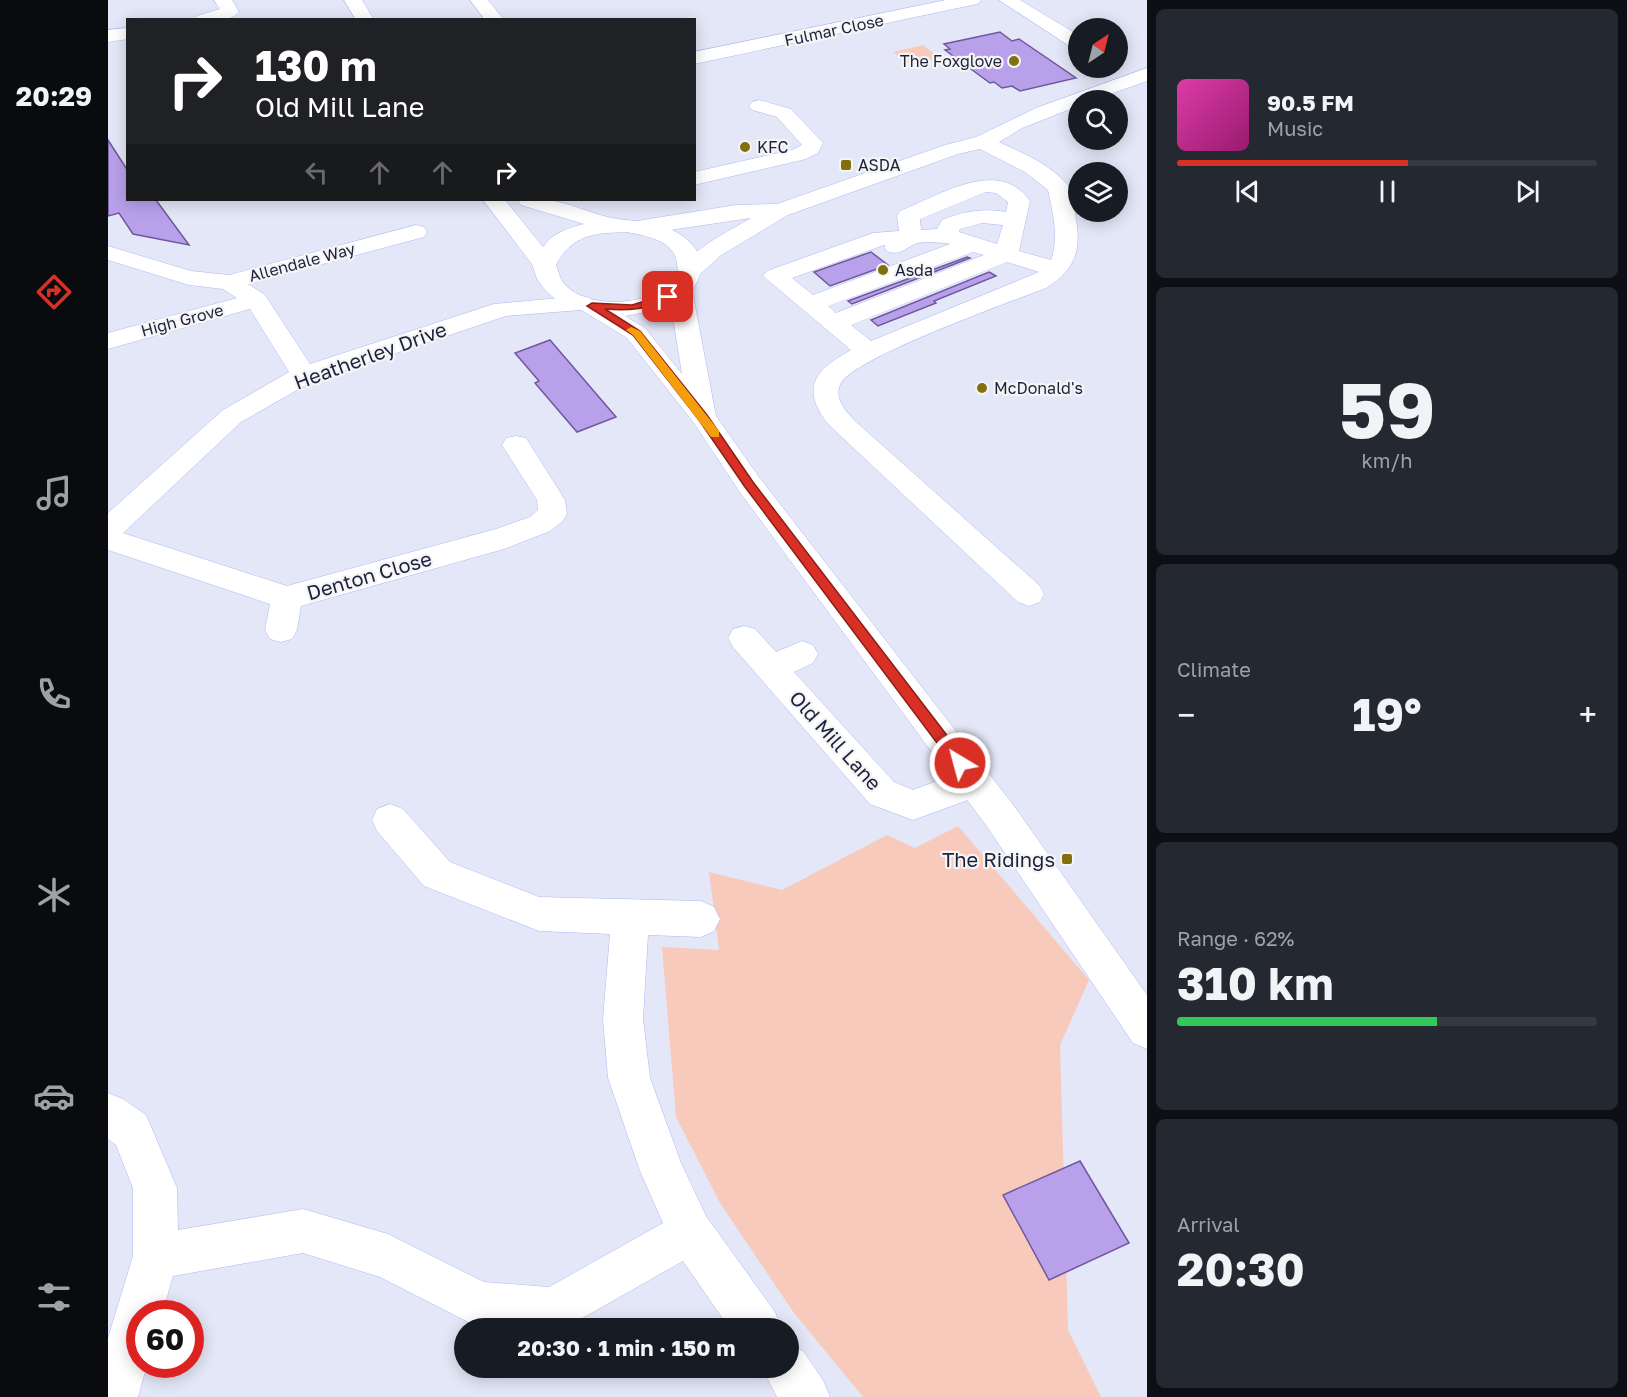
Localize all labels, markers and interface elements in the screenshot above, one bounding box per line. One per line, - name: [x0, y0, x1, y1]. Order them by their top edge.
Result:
- street label: Fulmar Close: [783, 10, 885, 50]
- north arrow: [1068, 18, 1128, 78]
- map controls: [1068, 18, 1128, 222]
- text: 130 m: [255, 40, 377, 90]
- icon: right: [156, 42, 234, 120]
- place label: The Foxglove: [900, 51, 1002, 71]
- marker: The Foxglove: [1007, 54, 1021, 68]
- text: 20:29: [16, 80, 92, 112]
- text: 90.5 FM: [1267, 89, 1354, 116]
- button: search: [1068, 90, 1128, 150]
- text: Old Mill Lane: [255, 91, 424, 123]
- text: Music: [1267, 116, 1323, 140]
- place label: KFC: [757, 137, 788, 157]
- marker: KFC: [738, 140, 752, 154]
- place label: ASDA: [858, 155, 901, 175]
- icon: left: [300, 156, 333, 189]
- icon: ahead: [363, 156, 396, 189]
- icon: ahead: [426, 156, 459, 189]
- icon: right: [489, 156, 522, 189]
- marker: ASDA: [839, 158, 853, 172]
- button: layers: [1068, 162, 1128, 222]
- icon: previous: [1231, 175, 1264, 208]
- icon: pause: [1371, 175, 1404, 208]
- icon: next: [1511, 175, 1544, 208]
- street label: Allendale Way: [247, 238, 357, 286]
- place label: Asda: [895, 260, 933, 280]
- marker: Asda: [876, 263, 890, 277]
- icon: directions: [33, 271, 75, 313]
- pin: [642, 271, 693, 322]
- icon: arrive: [651, 280, 684, 313]
- street label: High Grove: [139, 299, 225, 341]
- street label: Heatherley Drive: [290, 316, 450, 394]
- text: 59: [1338, 362, 1436, 455]
- place label: McDonald's: [994, 378, 1083, 398]
- marker: McDonald's: [975, 381, 989, 395]
- text: km/h: [1362, 448, 1412, 472]
- icon: music: [33, 472, 75, 514]
- street label: Denton Close: [304, 546, 434, 604]
- text: Climate: [1177, 657, 1251, 681]
- icon: phone: [33, 673, 75, 715]
- street label: Old Mill Lane: [785, 685, 887, 795]
- text: 19°: [1352, 687, 1422, 741]
- text: −: [1177, 695, 1195, 734]
- text: +: [1579, 695, 1597, 734]
- position arrow: [928, 731, 992, 795]
- place label: The Ridings: [942, 847, 1055, 871]
- marker: The Ridings: [1060, 852, 1074, 866]
- icon: climate: [33, 874, 75, 916]
- text: Range · 62%: [1177, 926, 1294, 950]
- text: 310 km: [1177, 956, 1334, 1010]
- icon: car: [33, 1075, 75, 1117]
- text: Arrival: [1177, 1212, 1240, 1236]
- text: 20:30: [1177, 1242, 1305, 1296]
- icon: filters: [33, 1276, 75, 1318]
- speed limit sign: 60: [126, 1300, 204, 1378]
- text: 20:30 · 1 min · 150 m: [518, 1334, 735, 1361]

